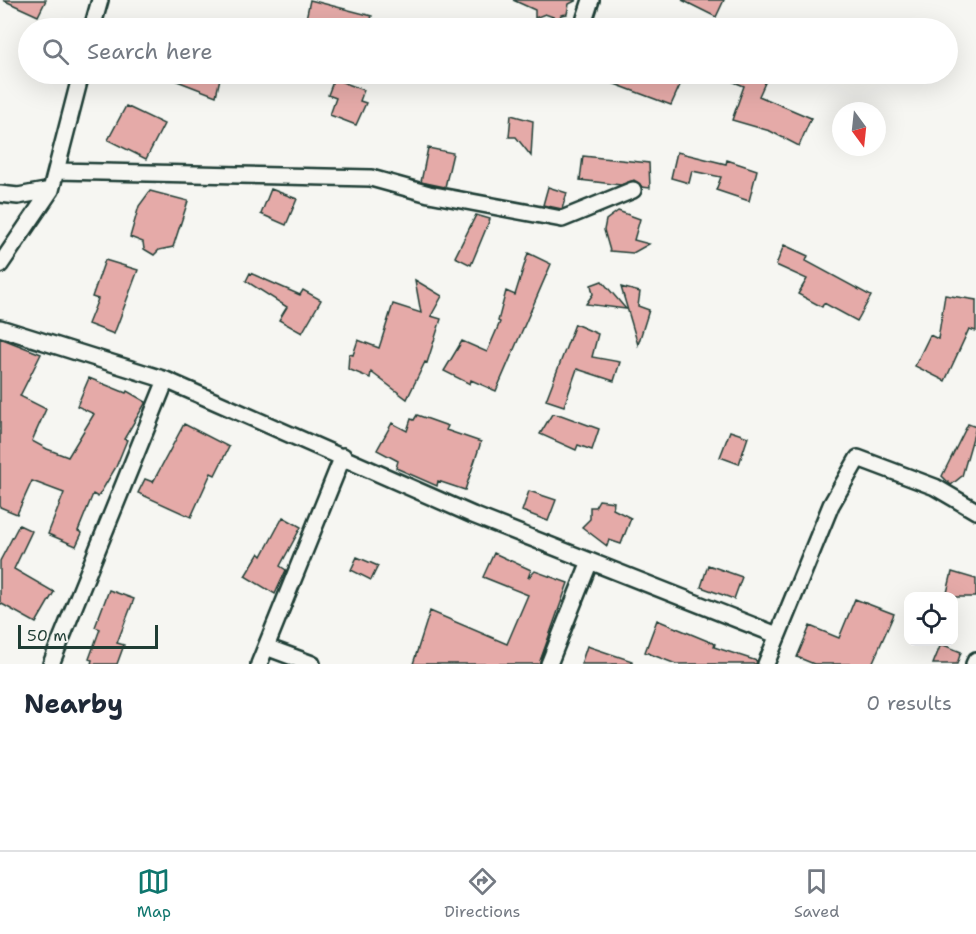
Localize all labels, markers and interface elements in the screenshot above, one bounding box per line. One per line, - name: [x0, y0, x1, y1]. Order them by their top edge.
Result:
- search box: [18, 18, 958, 84]
- icon: search: [39, 35, 72, 68]
- text: Search here: [87, 37, 213, 66]
- north arrow: [832, 102, 886, 156]
- map controls: [904, 592, 958, 646]
- button: locate: [904, 592, 958, 646]
- scale bar: [18, 622, 158, 650]
- text: 50 m: [27, 625, 67, 646]
- text: Nearby: [24, 686, 123, 721]
- text: 0 results: [866, 690, 952, 716]
- tab: Map: [137, 865, 171, 922]
- tab: Directions: [444, 865, 521, 922]
- tab: Saved: [794, 865, 839, 922]

